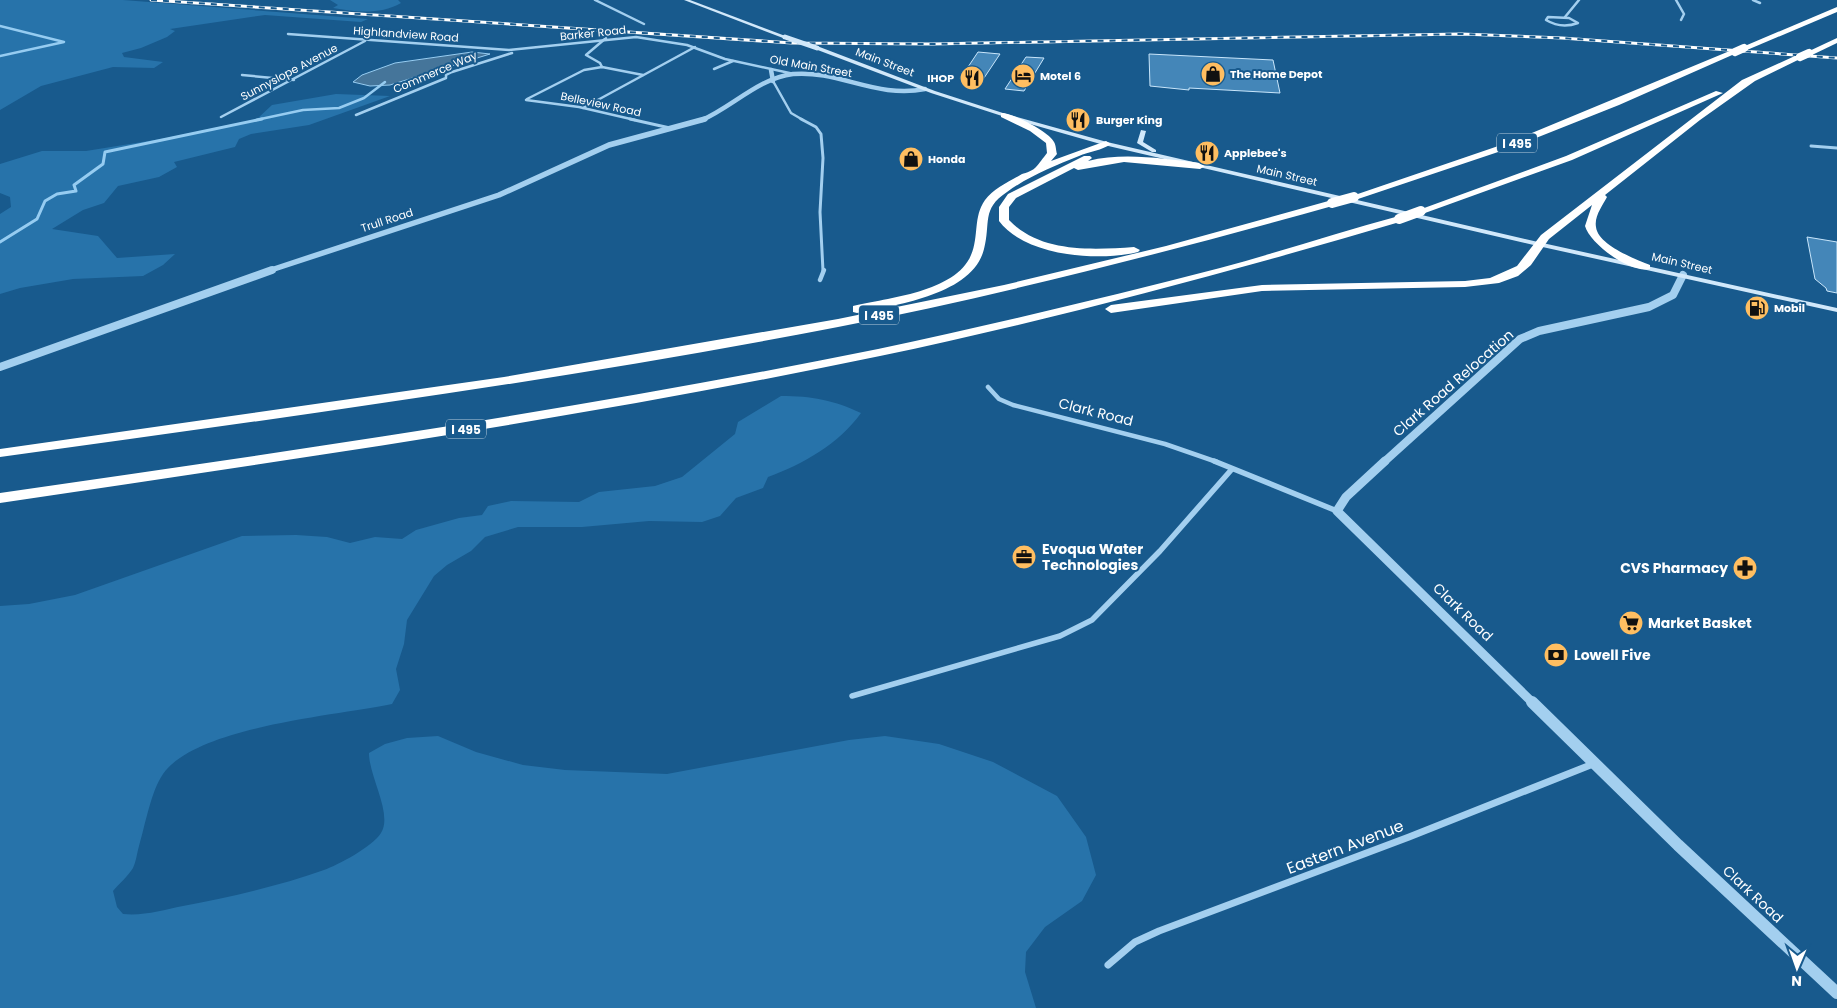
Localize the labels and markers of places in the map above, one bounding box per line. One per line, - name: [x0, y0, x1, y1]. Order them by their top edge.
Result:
- shop icon: The Home Depot: [1200, 61, 1226, 87]
- hotel icon: Motel 6: [1010, 63, 1036, 89]
- restaurant icon: IHOP: [959, 65, 985, 91]
- place label: The Home Depot: [1230, 66, 1323, 82]
- place label: Motel 6: [1040, 68, 1081, 84]
- place label: IHOP: [927, 70, 954, 86]
- restaurant icon: Burger King: [1065, 107, 1091, 133]
- place label: Burger King: [1096, 112, 1162, 128]
- restaurant icon: Applebee's: [1194, 140, 1220, 166]
- place label: Applebee's: [1224, 145, 1287, 161]
- shop icon: Honda: [898, 146, 924, 172]
- place label: Honda: [928, 151, 965, 167]
- fuel station icon: Mobil: [1744, 295, 1770, 321]
- place label: Mobil: [1774, 300, 1805, 316]
- place label: Evoqua Water Technologies: [1042, 539, 1143, 575]
- office icon: Evoqua Water Technologies: [1011, 544, 1037, 570]
- pharmacy icon: CVS Pharmacy: [1732, 555, 1758, 581]
- place label: CVS Pharmacy: [1620, 558, 1728, 578]
- supermarket icon: Market Basket: [1618, 610, 1644, 636]
- place label: Market Basket: [1648, 613, 1752, 633]
- bank icon: Lowell Five: [1543, 642, 1569, 668]
- place label: Lowell Five: [1574, 645, 1651, 665]

